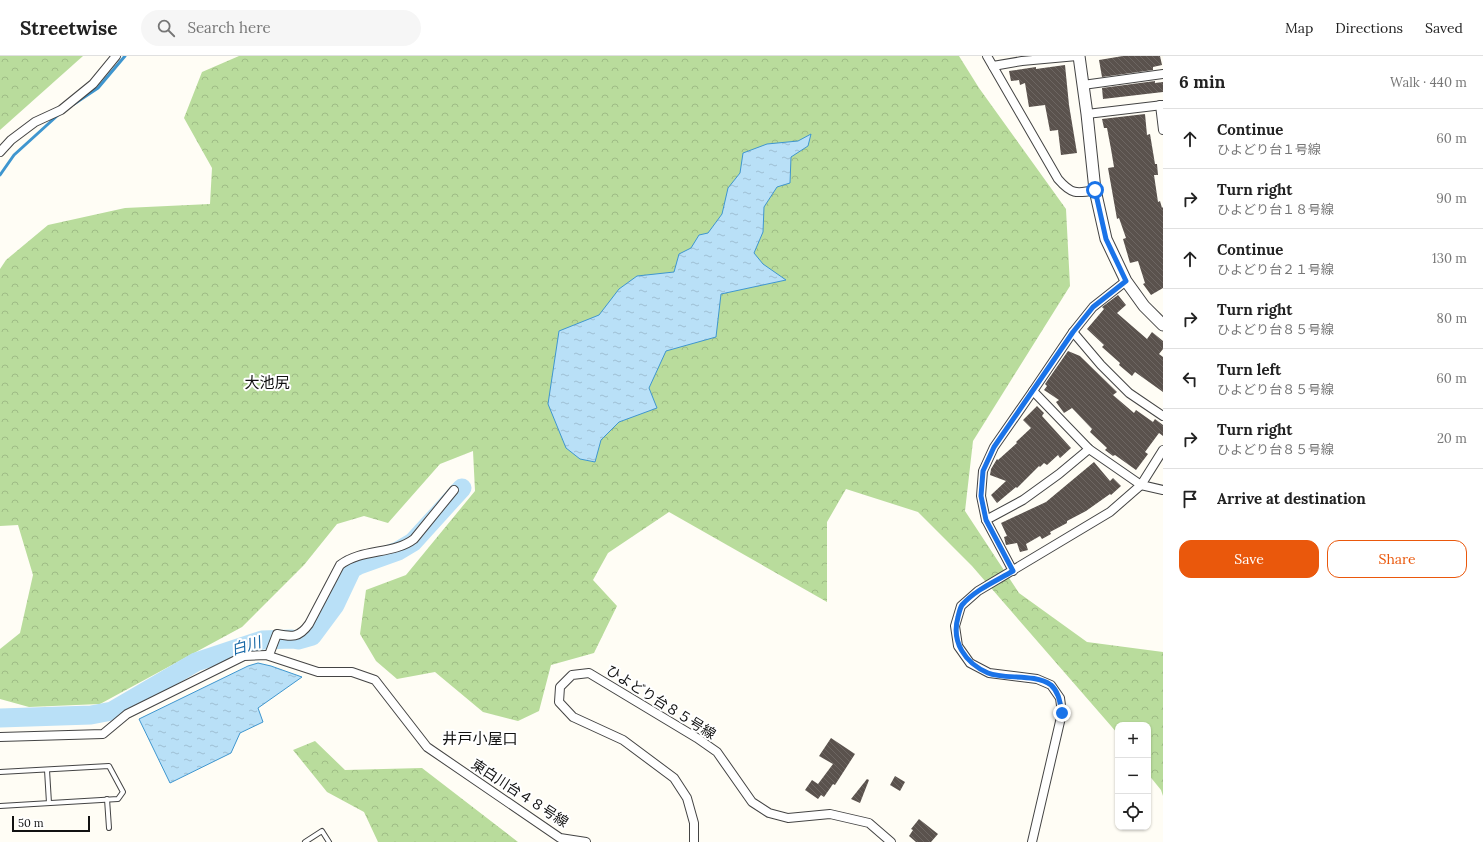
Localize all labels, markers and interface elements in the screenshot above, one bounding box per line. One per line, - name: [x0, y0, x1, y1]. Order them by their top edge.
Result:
- search box: [141, 10, 421, 46]
- text: Streetwise: [20, 16, 117, 40]
- icon: search: [155, 17, 177, 39]
- text: Search here: [187, 18, 271, 37]
- text: Map: [1285, 19, 1313, 37]
- text: Directions: [1335, 19, 1403, 37]
- text: Saved: [1425, 19, 1463, 37]
- text: 6 min: [1179, 71, 1225, 93]
- text: Walk · 440 m: [1390, 74, 1467, 91]
- text: Continue: [1217, 120, 1283, 139]
- icon: ahead: [1179, 128, 1201, 150]
- text: 60 m: [1436, 130, 1467, 147]
- text: ひよどり台１号線: [1217, 141, 1321, 158]
- text: Turn right: [1217, 180, 1293, 199]
- route start: [1086, 181, 1104, 199]
- icon: right: [1179, 188, 1201, 210]
- text: 90 m: [1436, 190, 1467, 207]
- text: ひよどり台１８号線: [1217, 201, 1334, 218]
- text: Continue: [1217, 240, 1283, 259]
- icon: ahead: [1179, 248, 1201, 270]
- text: 130 m: [1432, 250, 1467, 267]
- text: ひよどり台２１号線: [1217, 261, 1334, 278]
- text: Turn right: [1217, 300, 1293, 319]
- icon: right: [1179, 308, 1201, 330]
- text: 80 m: [1437, 310, 1467, 327]
- text: ひよどり台８５号線: [1217, 321, 1334, 338]
- text: Turn left: [1217, 360, 1281, 379]
- icon: left: [1179, 368, 1201, 390]
- text: 60 m: [1436, 370, 1467, 387]
- district label: 大池尻: [244, 373, 290, 392]
- text: ひよどり台８５号線: [1217, 381, 1334, 398]
- text: Turn right: [1217, 420, 1293, 439]
- icon: right: [1179, 428, 1201, 450]
- text: 20 m: [1437, 430, 1467, 447]
- text: ひよどり台８５号線: [1217, 441, 1334, 458]
- icon: arrive: [1179, 488, 1201, 510]
- text: Arrive at destination: [1217, 489, 1366, 508]
- button: Save: [1179, 540, 1319, 578]
- button: Share: [1327, 540, 1467, 578]
- water label: 白川: [229, 632, 265, 659]
- street label: ひよどり台８５号線: [603, 661, 719, 743]
- route end: [1053, 704, 1071, 722]
- map controls: [1115, 722, 1151, 830]
- button: +: [1115, 722, 1151, 758]
- district label: 井戸小屋口: [442, 729, 518, 748]
- street label: 東白川台４８号線: [468, 755, 572, 831]
- button: −: [1115, 758, 1151, 794]
- button: locate: [1115, 794, 1151, 830]
- scale bar: [12, 814, 90, 833]
- text: 50 m: [18, 816, 44, 830]

